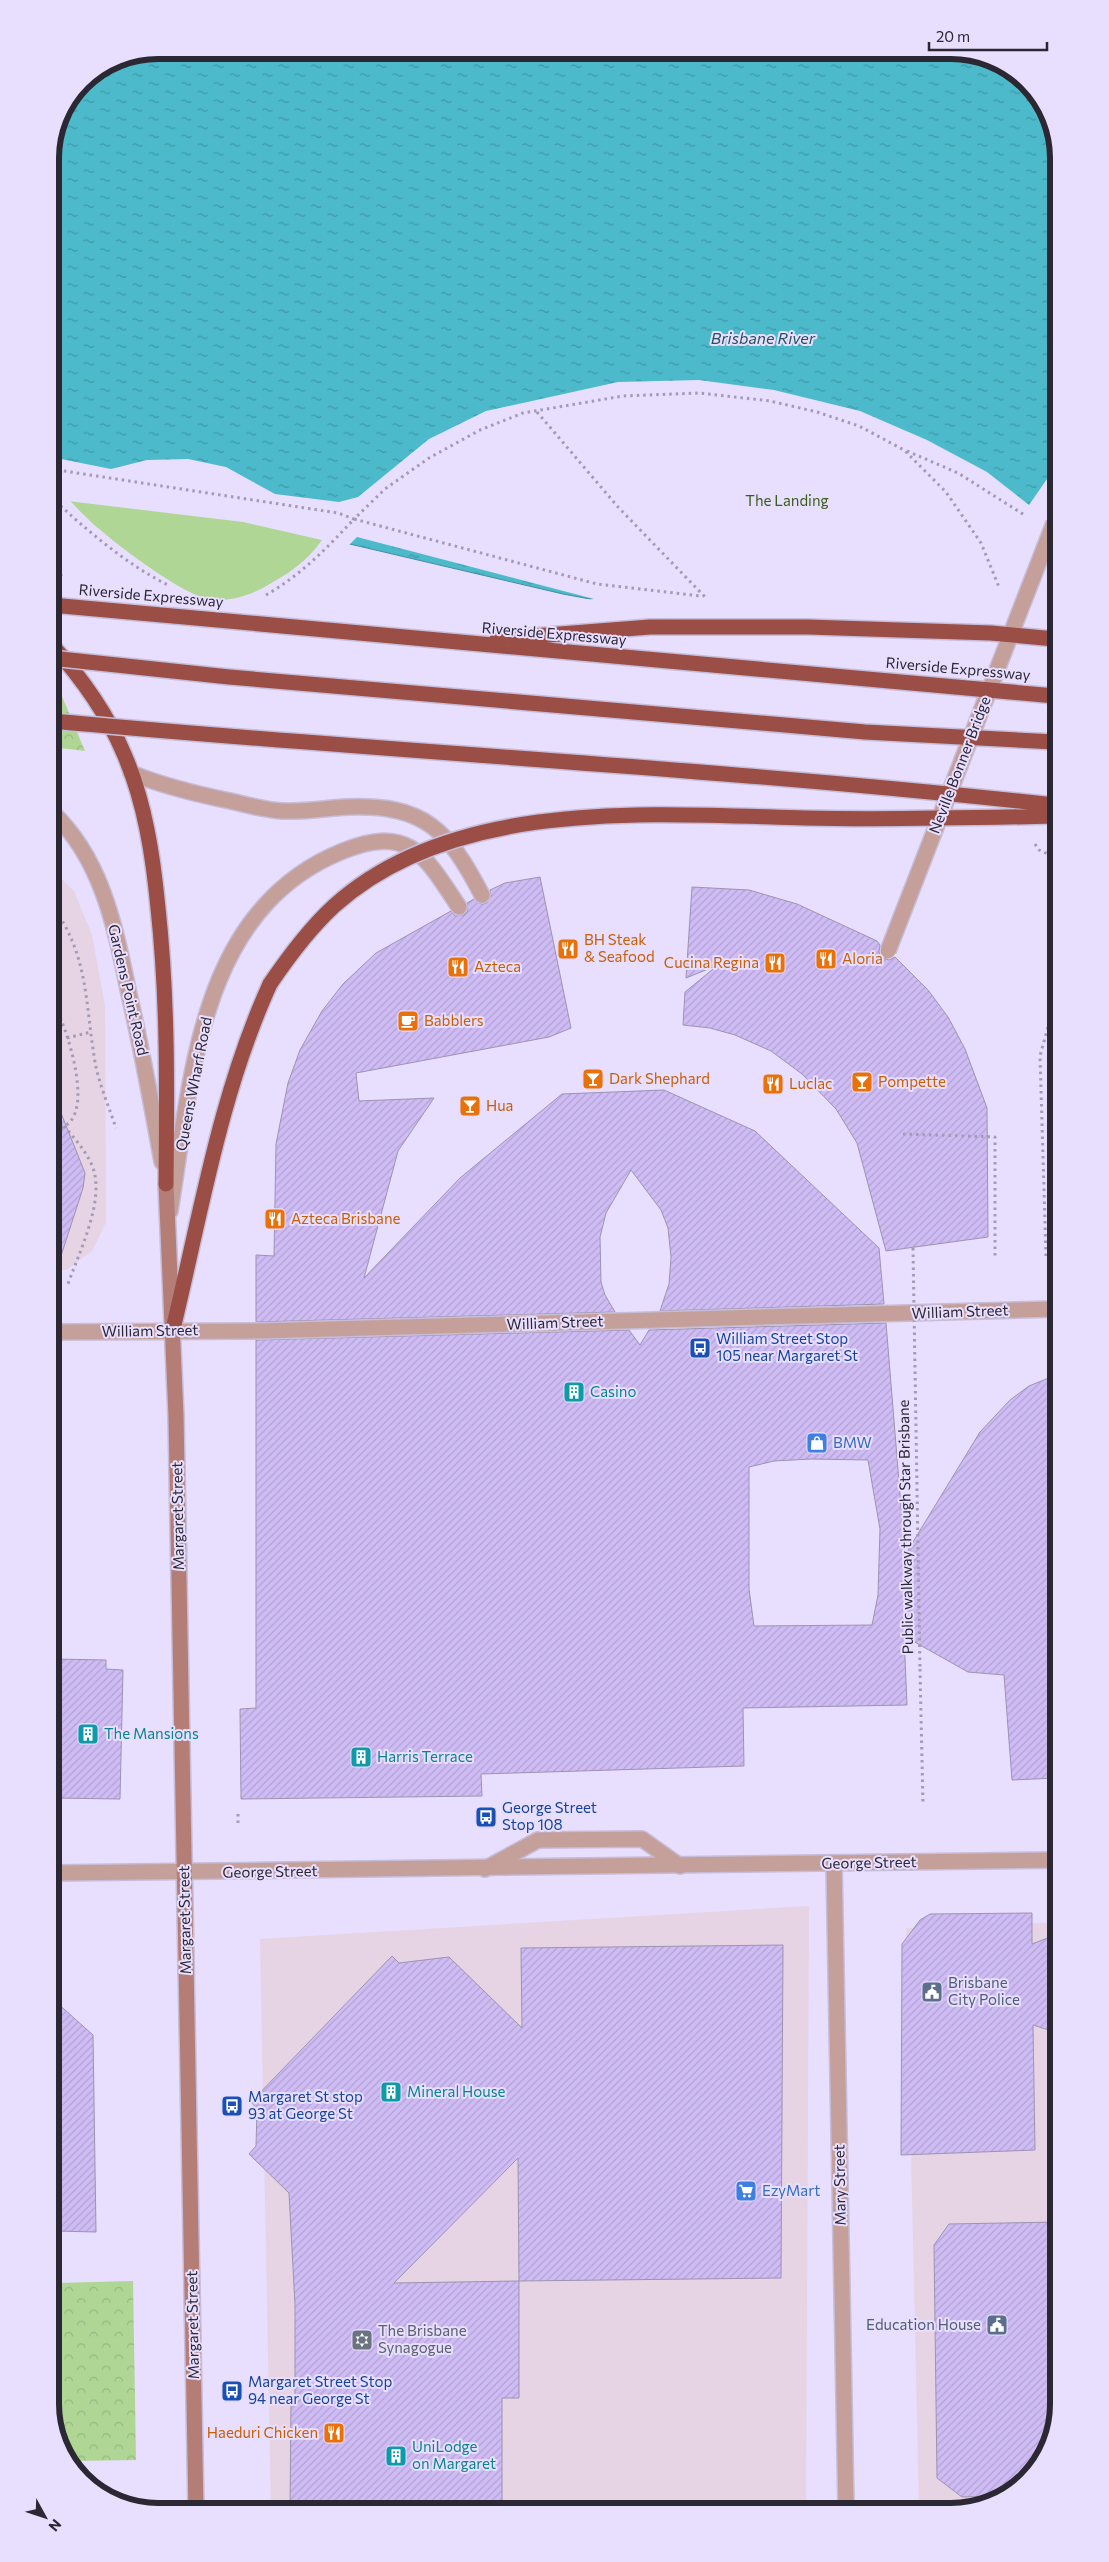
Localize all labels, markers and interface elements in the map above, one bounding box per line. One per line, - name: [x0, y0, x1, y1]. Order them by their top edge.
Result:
- scale bar: [929, 20, 1046, 52]
- text: 20 m: [936, 27, 970, 45]
- water label: Brisbane River: [711, 328, 816, 347]
- park label: The Landing: [745, 491, 829, 509]
- street label: Riverside Expressway: [78, 580, 224, 610]
- street label: Riverside Expressway: [481, 618, 627, 648]
- street label: Riverside Expressway: [885, 653, 1031, 683]
- street label: Neville Bonner Bridge: [925, 693, 994, 836]
- street label: Gardens Point Road: [105, 922, 153, 1057]
- place label: BH Steak & Seafood: [584, 930, 655, 965]
- restaurant icon: BH Steak & Seafood: [556, 937, 580, 961]
- restaurant icon: Aloria: [814, 947, 838, 971]
- place label: Aloria: [842, 949, 883, 967]
- restaurant icon: Cucina Regina: [763, 951, 787, 975]
- place label: Cucina Regina: [664, 953, 759, 971]
- restaurant icon: Azteca: [446, 955, 470, 979]
- place label: Azteca: [474, 957, 521, 975]
- cafe icon: Babblers: [396, 1009, 420, 1033]
- place label: Babblers: [424, 1011, 484, 1029]
- street label: Queens Wharf Road: [171, 1015, 215, 1152]
- bar icon: Dark Shephard: [581, 1067, 605, 1091]
- place label: Dark Shephard: [609, 1069, 710, 1087]
- bar icon: Pompette: [850, 1070, 874, 1094]
- restaurant icon: Luclac: [761, 1072, 785, 1096]
- place label: Pompette: [878, 1072, 946, 1090]
- place label: Luclac: [789, 1074, 832, 1092]
- bar icon: Hua: [458, 1094, 482, 1118]
- place label: Hua: [486, 1096, 513, 1114]
- restaurant icon: Azteca Brisbane: [263, 1207, 287, 1231]
- place label: Azteca Brisbane: [291, 1209, 401, 1227]
- street label: William Street: [911, 1300, 1009, 1322]
- street label: William Street: [506, 1311, 604, 1333]
- street label: William Street: [101, 1320, 199, 1340]
- place label: William Street Stop 105 near Margaret St: [716, 1329, 858, 1364]
- bus stop icon: William Street Stop 105 near Margaret St: [688, 1336, 712, 1360]
- building icon: Casino: [562, 1380, 586, 1404]
- place label: Casino: [590, 1382, 636, 1400]
- street label: Public walkway through Star Brisbane: [894, 1399, 916, 1655]
- shop icon: BMW: [805, 1431, 829, 1455]
- place label: BMW: [833, 1433, 872, 1451]
- street label: Margaret Street: [167, 1461, 187, 1571]
- building icon: The Mansions: [76, 1722, 100, 1746]
- place label: The Mansions: [104, 1724, 199, 1742]
- building icon: Harris Terrace: [349, 1745, 373, 1769]
- place label: Harris Terrace: [377, 1747, 473, 1765]
- place label: George Street Stop 108: [502, 1798, 597, 1833]
- bus stop icon: George Street Stop 108: [474, 1805, 498, 1829]
- street label: George Street: [821, 1852, 917, 1872]
- street label: George Street: [222, 1861, 318, 1881]
- street label: Margaret Street: [174, 1865, 194, 1975]
- place label: Brisbane City Police: [948, 1973, 1020, 2008]
- public building icon: Brisbane City Police: [920, 1980, 944, 2004]
- building icon: Mineral House: [379, 2080, 403, 2104]
- place label: Mineral House: [407, 2082, 506, 2100]
- place label: Margaret St stop 93 at George St: [248, 2087, 363, 2122]
- bus stop icon: Margaret St stop 93 at George St: [220, 2094, 244, 2118]
- street label: Mary Street: [829, 2144, 849, 2226]
- supermarket icon: EzyMart: [734, 2179, 758, 2203]
- place label: EzyMart: [762, 2181, 820, 2199]
- street label: Margaret Street: [182, 2270, 202, 2380]
- public building icon: Education House: [985, 2313, 1009, 2337]
- place label: Education House: [866, 2315, 981, 2333]
- place label: The Brisbane Synagogue: [378, 2321, 467, 2356]
- synagogue icon: The Brisbane Synagogue: [350, 2328, 374, 2352]
- place label: Margaret Street Stop 94 near George St: [248, 2372, 392, 2407]
- bus stop icon: Margaret Street Stop 94 near George St: [220, 2379, 244, 2403]
- restaurant icon: Haeduri Chicken: [322, 2421, 346, 2445]
- place label: Haeduri Chicken: [207, 2423, 318, 2441]
- place label: UniLodge on Margaret: [412, 2437, 496, 2472]
- building icon: UniLodge on Margaret: [384, 2444, 408, 2468]
- north arrow: [20, 2492, 70, 2542]
- text: N: [45, 2516, 65, 2535]

